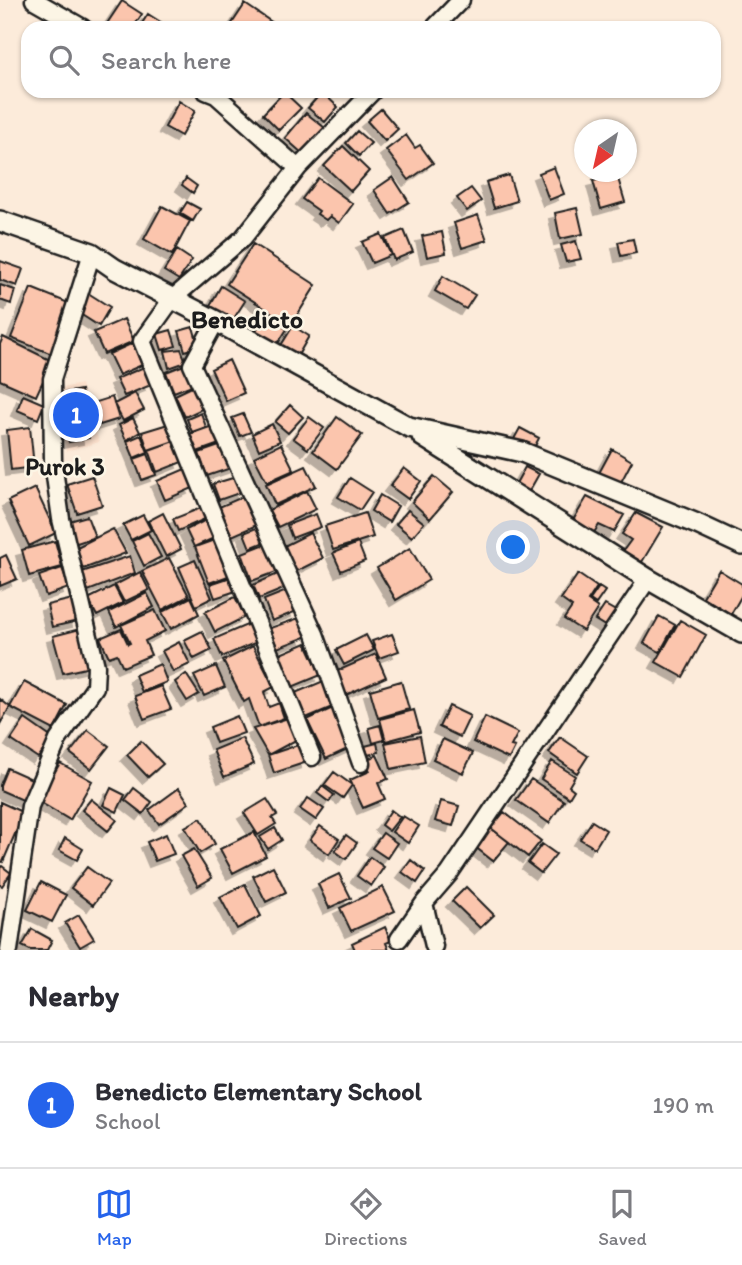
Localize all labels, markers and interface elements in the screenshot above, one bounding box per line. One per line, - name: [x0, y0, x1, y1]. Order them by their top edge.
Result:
- search box: [21, 21, 721, 98]
- icon: search: [45, 41, 83, 79]
- text: Search here: [101, 44, 231, 76]
- north arrow: [574, 119, 637, 182]
- district label: Benedicto: [191, 303, 303, 335]
- pin: 1: [53, 389, 99, 441]
- district label: Purok 3: [25, 452, 105, 481]
- your location: [496, 530, 530, 564]
- text: Nearby: [28, 977, 119, 1014]
- text: Benedicto Elementary School: [95, 1075, 422, 1107]
- text: 1: [46, 1091, 56, 1119]
- text: 190 m: [653, 1091, 714, 1119]
- text: School: [95, 1107, 160, 1135]
- tab: Map: [95, 1185, 133, 1250]
- tab: Directions: [324, 1185, 408, 1250]
- tab: Saved: [598, 1185, 647, 1250]

